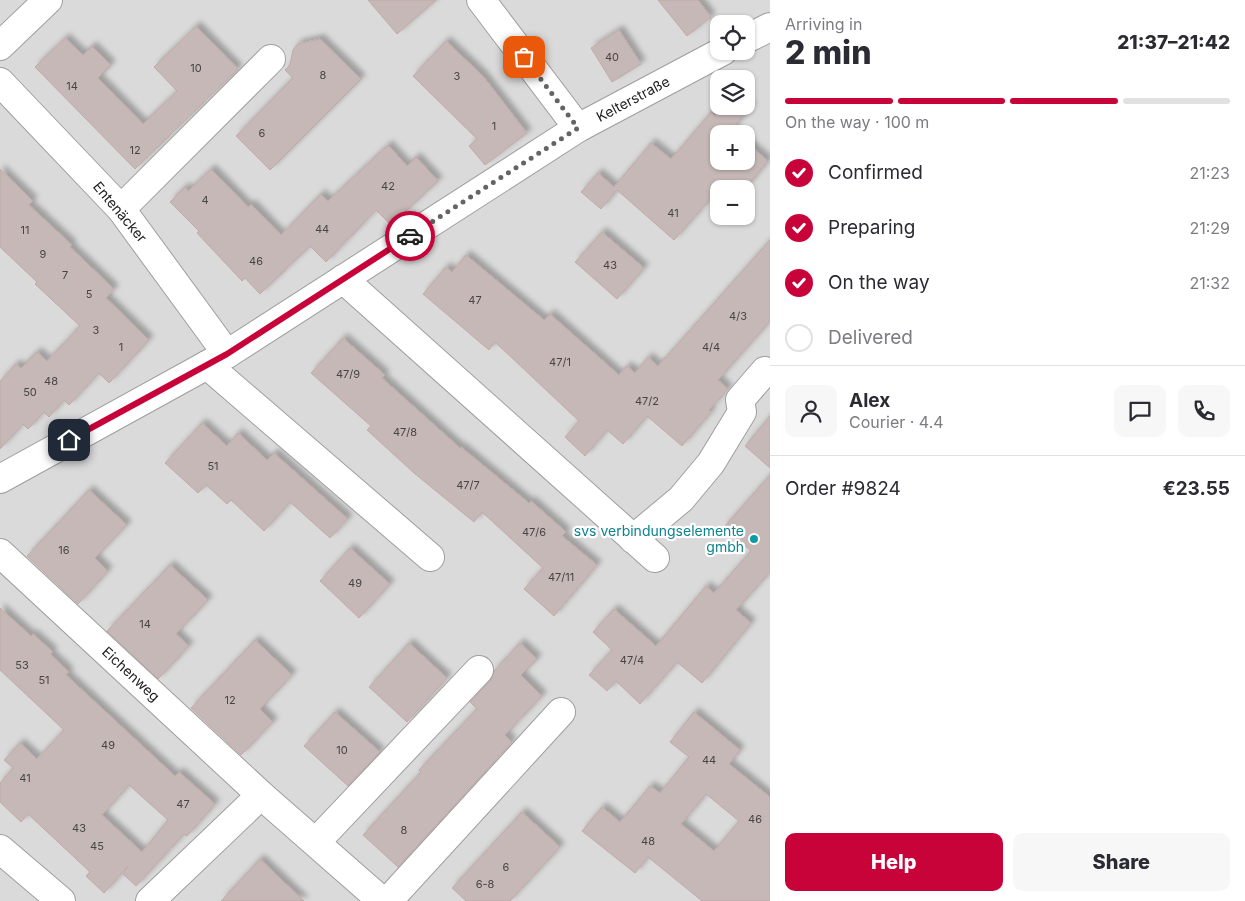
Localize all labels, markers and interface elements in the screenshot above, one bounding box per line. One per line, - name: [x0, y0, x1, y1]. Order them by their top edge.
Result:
- text: Arriving in: [785, 14, 862, 34]
- map controls: [710, 15, 755, 225]
- button: locate: [710, 15, 755, 60]
- text: 21:37–21:42: [1117, 31, 1230, 54]
- text: 2 min: [785, 33, 871, 72]
- pin: [503, 36, 545, 78]
- icon: bag: [510, 43, 538, 71]
- house number: 40: [605, 50, 619, 64]
- house number: 10: [190, 61, 202, 75]
- house number: 8: [320, 68, 327, 82]
- house number: 3: [454, 69, 461, 83]
- button: layers: [710, 70, 755, 115]
- street label: Kelterstraße: [593, 72, 672, 125]
- house number: 14: [66, 79, 78, 93]
- text: On the way · 100 m: [785, 112, 929, 132]
- house number: 1: [492, 119, 496, 133]
- button: +: [710, 125, 755, 170]
- house number: 6: [259, 126, 266, 140]
- house number: 12: [129, 143, 141, 157]
- icon: check: [785, 159, 813, 187]
- text: Confirmed: [828, 161, 923, 184]
- text: 21:23: [1189, 163, 1230, 183]
- street label: Entenäcker: [90, 178, 151, 246]
- house number: 42: [381, 179, 395, 193]
- button: −: [710, 180, 755, 225]
- house number: 4: [201, 193, 209, 207]
- house number: 41: [667, 206, 679, 220]
- courier: [385, 211, 435, 261]
- icon: check: [785, 214, 813, 242]
- text: Preparing: [828, 216, 915, 239]
- text: 21:29: [1189, 218, 1230, 238]
- house number: 44: [315, 222, 329, 236]
- icon: car: [396, 222, 424, 250]
- house number: 11: [21, 223, 29, 237]
- house number: 9: [40, 247, 47, 261]
- house number: 46: [249, 254, 263, 268]
- house number: 43: [603, 258, 617, 272]
- house number: 7: [62, 268, 68, 282]
- icon: check: [785, 269, 813, 297]
- text: On the way: [828, 271, 930, 294]
- text: 21:32: [1189, 273, 1230, 293]
- house number: 5: [86, 287, 93, 301]
- house number: 47: [468, 293, 482, 307]
- house number: 4/3: [729, 309, 747, 323]
- house number: 3: [93, 323, 100, 337]
- text: Delivered: [828, 326, 913, 349]
- house number: 1: [119, 340, 123, 354]
- house number: 4/4: [702, 340, 720, 354]
- house number: 47/1: [549, 355, 571, 369]
- house number: 47/9: [336, 367, 360, 381]
- house number: 48: [44, 374, 58, 388]
- house number: 50: [23, 385, 37, 399]
- button: person: [785, 385, 837, 437]
- button: chat: [1114, 385, 1166, 437]
- button: phone: [1178, 385, 1230, 437]
- text: Alex: [849, 389, 890, 412]
- house number: 47/2: [635, 394, 659, 408]
- text: Courier · 4.4: [849, 412, 944, 432]
- pin: [48, 419, 90, 461]
- house number: 47/8: [393, 425, 417, 439]
- icon: home: [55, 426, 83, 454]
- house number: 51: [207, 459, 219, 473]
- text: Order #9824: [785, 477, 901, 500]
- text: €23.55: [1163, 477, 1230, 500]
- house number: 47/7: [456, 478, 480, 492]
- place label: svs verbindungselemente gmbh: [574, 522, 744, 555]
- house number: 47/6: [522, 525, 546, 539]
- marker: svs verbindungselemente gmbh: [748, 533, 760, 545]
- house number: 16: [58, 543, 70, 557]
- house number: 47/11: [548, 570, 574, 584]
- house number: 49: [348, 576, 362, 590]
- house number: 14: [139, 617, 151, 631]
- street label: Eichenweg: [99, 643, 164, 705]
- house number: 47/4: [620, 653, 644, 667]
- house number: 53: [15, 658, 29, 672]
- house number: 51: [38, 673, 50, 687]
- house number: 12: [224, 693, 236, 707]
- house number: 49: [101, 738, 115, 752]
- house number: 10: [336, 743, 348, 757]
- house number: 44: [702, 753, 716, 767]
- house number: 41: [19, 771, 31, 785]
- house number: 47: [176, 797, 190, 811]
- house number: 46: [748, 812, 762, 826]
- house number: 43: [72, 821, 86, 835]
- house number: 8: [401, 823, 408, 837]
- button: Help: [785, 833, 1003, 891]
- button: Share: [1013, 833, 1230, 891]
- house number: 48: [641, 834, 655, 848]
- house number: 45: [90, 839, 104, 853]
- house number: 6: [503, 860, 510, 874]
- house number: 6-8: [476, 877, 495, 891]

